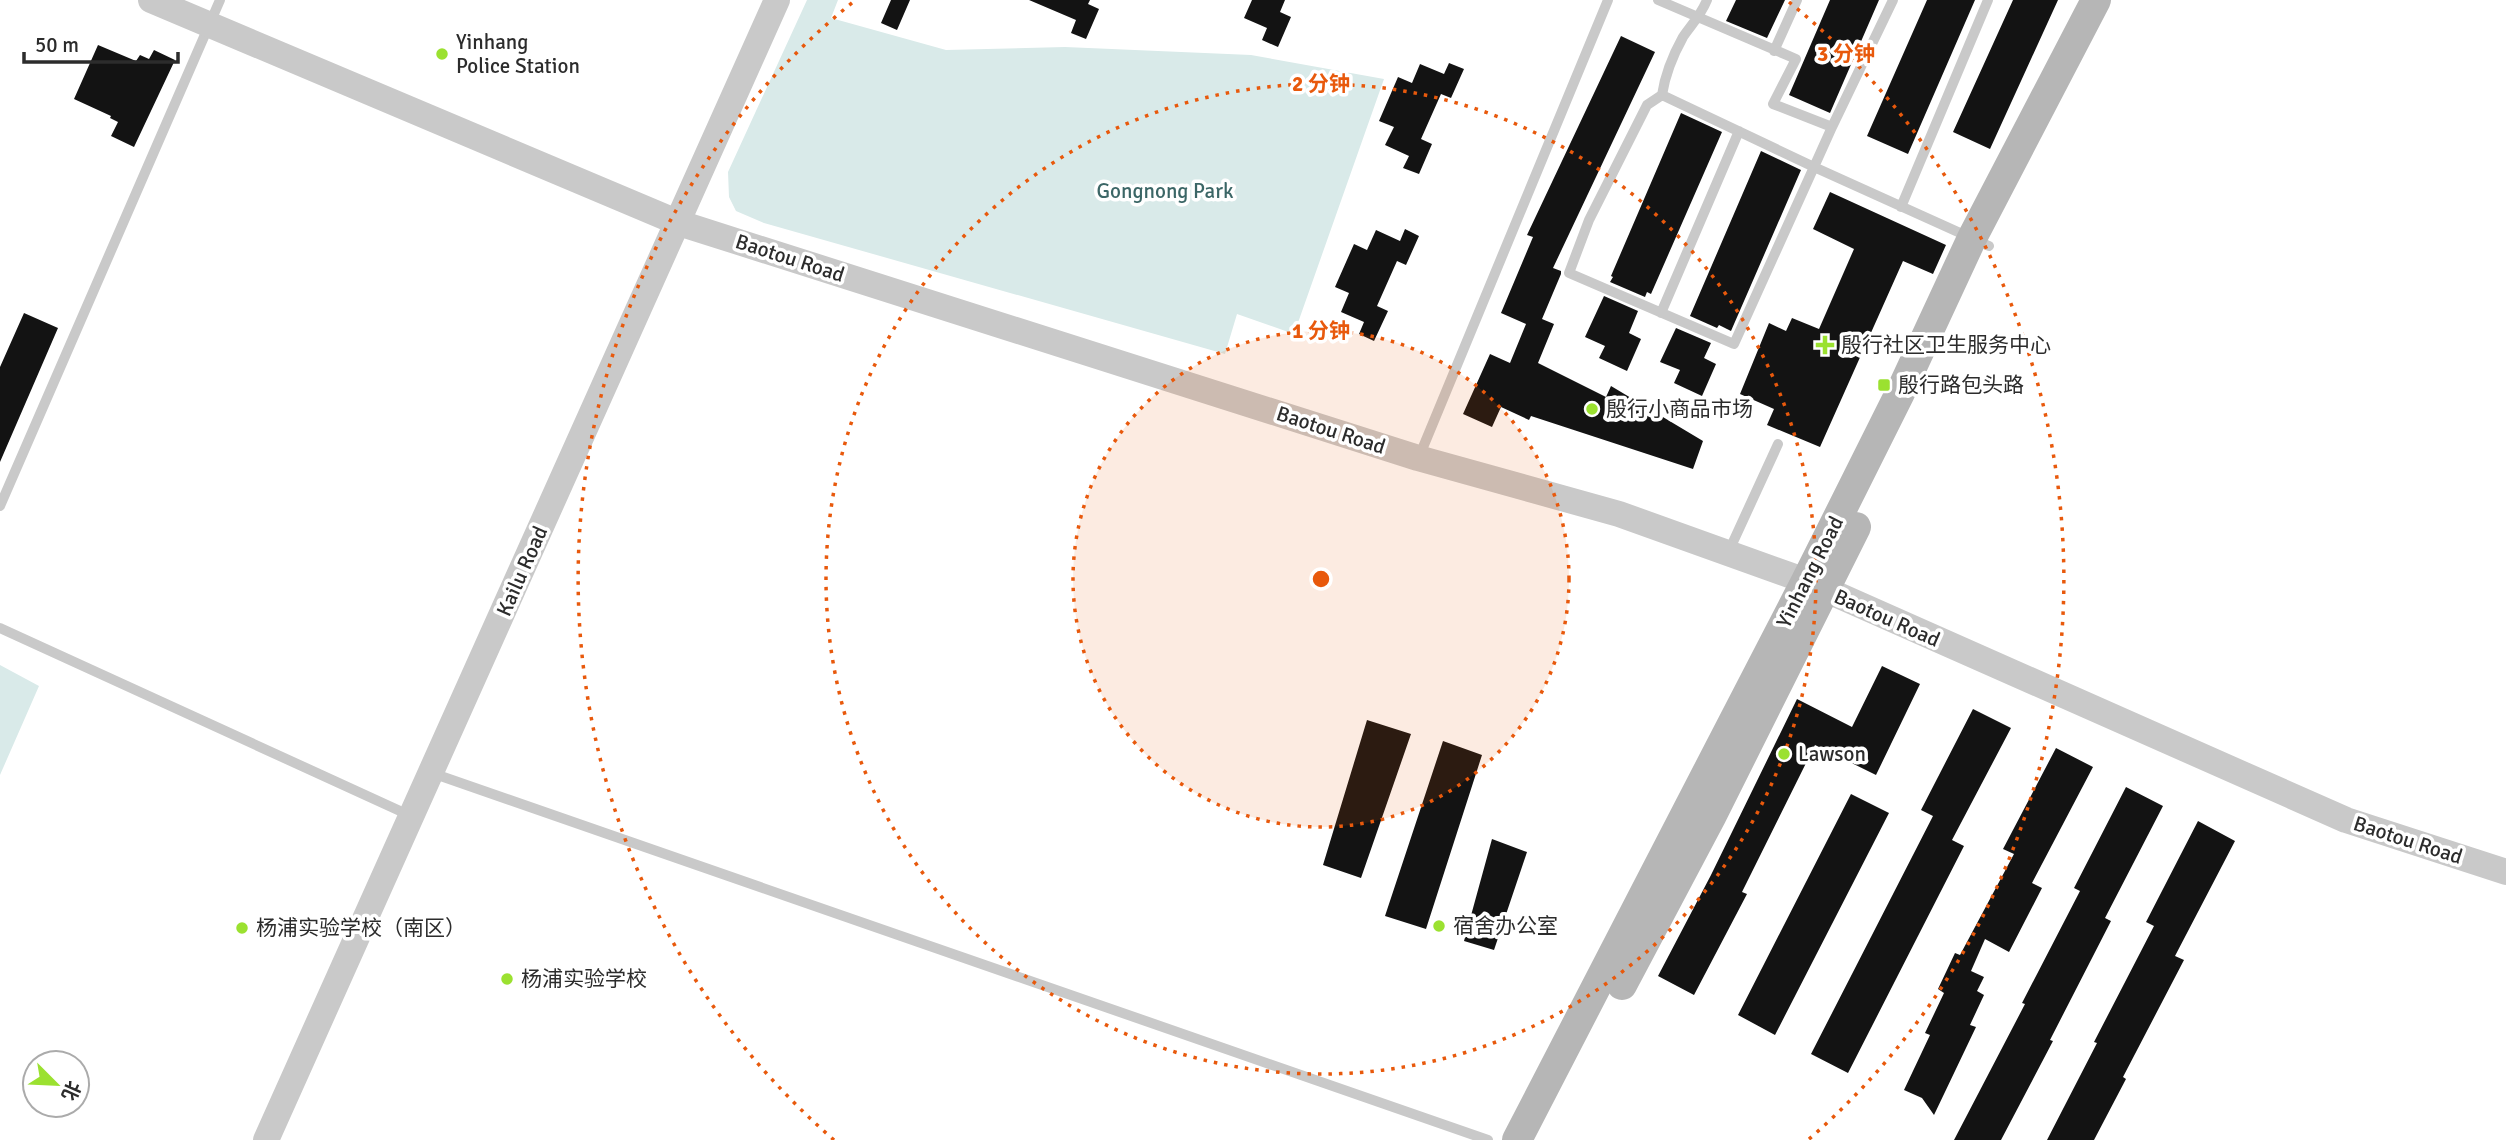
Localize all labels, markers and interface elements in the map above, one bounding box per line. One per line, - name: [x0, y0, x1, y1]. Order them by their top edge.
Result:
- scale bar: [24, 21, 178, 65]
- place label: Yinhang Police Station: [456, 29, 580, 79]
- text: 50 m: [35, 32, 79, 58]
- text: 3 分钟: [1817, 41, 1875, 67]
- marker: Yinhang Police Station: [434, 46, 450, 62]
- text: 2 分钟: [1292, 71, 1350, 97]
- park label: Gongnong Park: [1097, 178, 1234, 204]
- street label: Baotou Road: [732, 228, 848, 288]
- text: 1 分钟: [1292, 318, 1350, 344]
- place label: 殷行社区卫生服务中心: [1841, 332, 2051, 358]
- marker: 殷行社区卫生服务中心: [1815, 335, 1835, 355]
- place label: 殷行路包头路: [1898, 372, 2024, 398]
- marker: 殷行路包头路: [1876, 377, 1892, 393]
- place label: 殷行小商品市场: [1606, 396, 1753, 422]
- street label: Baotou Road: [1273, 400, 1389, 460]
- marker: 殷行小商品市场: [1584, 401, 1600, 417]
- street label: Yinhang Road: [1771, 512, 1849, 632]
- street label: Kailu Road: [491, 522, 553, 620]
- centre of rings: [1309, 567, 1333, 591]
- street label: Baotou Road: [1830, 583, 1944, 653]
- place label: Lawson: [1798, 741, 1866, 767]
- marker: Lawson: [1776, 746, 1792, 762]
- street label: Baotou Road: [2350, 810, 2466, 870]
- place label: 宿舍办公室: [1453, 913, 1558, 939]
- place label: 杨浦实验学校（南区）: [256, 915, 466, 941]
- marker: 宿舍办公室: [1431, 918, 1447, 934]
- marker: 杨浦实验学校（南区）: [234, 920, 250, 936]
- place label: 杨浦实验学校: [521, 966, 647, 992]
- marker: 杨浦实验学校: [499, 971, 515, 987]
- north arrow: [21, 1049, 91, 1119]
- text: 北: [56, 1077, 85, 1104]

